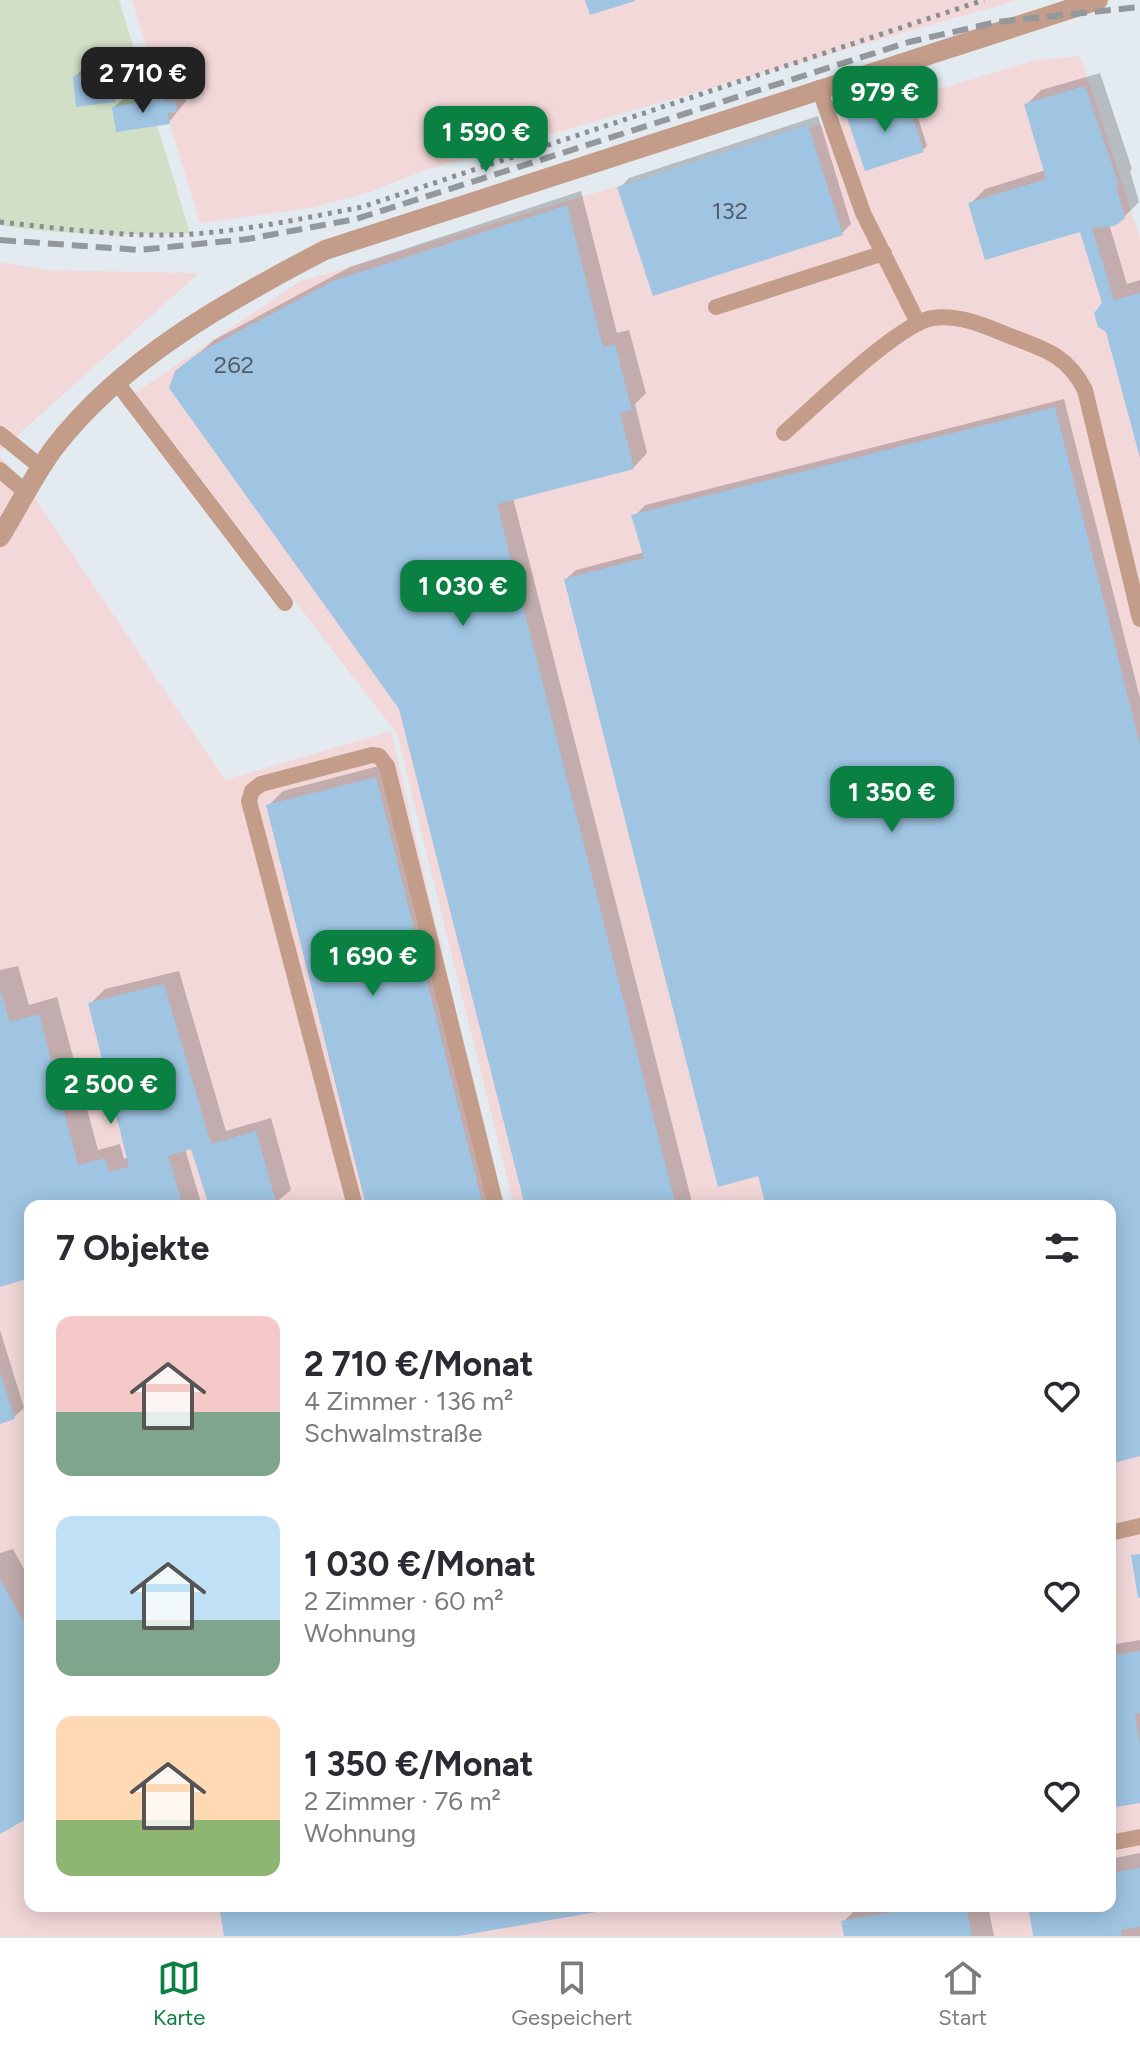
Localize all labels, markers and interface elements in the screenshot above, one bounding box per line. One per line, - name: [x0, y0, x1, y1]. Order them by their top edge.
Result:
- pin: 2 710 €: [69, 47, 217, 115]
- text: 2 710 €: [99, 57, 187, 89]
- pin: 979 €: [829, 66, 941, 134]
- text: 979 €: [851, 76, 919, 108]
- pin: 1 590 €: [412, 106, 560, 174]
- text: 1 590 €: [442, 116, 530, 148]
- house number: 132: [712, 196, 748, 225]
- house number: 262: [214, 350, 254, 379]
- pin: 1 030 €: [389, 560, 537, 628]
- text: 1 030 €: [418, 570, 508, 602]
- pin: 1 350 €: [818, 766, 966, 834]
- text: 1 350 €: [848, 776, 936, 808]
- pin: 1 690 €: [299, 930, 447, 998]
- text: 1 690 €: [329, 940, 417, 972]
- pin: 2 500 €: [37, 1058, 185, 1126]
- text: 2 500 €: [64, 1068, 158, 1100]
- icon: filters: [1040, 1226, 1084, 1270]
- text: 7 Objekte: [56, 1228, 209, 1269]
- text: 2 710 €/Monat: [304, 1344, 533, 1385]
- icon: home: [120, 1348, 216, 1444]
- icon: heart: [1040, 1374, 1084, 1418]
- text: 4 Zimmer · 136 m²: [304, 1385, 513, 1417]
- text: Schwalmstraße: [304, 1417, 482, 1449]
- text: 1 030 €/Monat: [304, 1544, 536, 1585]
- icon: home: [120, 1548, 216, 1644]
- icon: heart: [1040, 1574, 1084, 1618]
- text: 2 Zimmer · 60 m²: [304, 1585, 504, 1617]
- text: Wohnung: [304, 1617, 416, 1649]
- text: 1 350 €/Monat: [304, 1744, 534, 1785]
- icon: home: [120, 1748, 216, 1844]
- icon: heart: [1040, 1774, 1084, 1818]
- text: 2 Zimmer · 76 m²: [304, 1785, 501, 1817]
- text: Wohnung: [304, 1817, 416, 1849]
- tab: Karte: [153, 1956, 205, 2031]
- tab: Gespeichert: [511, 1956, 632, 2031]
- tab: Start: [938, 1956, 987, 2031]

